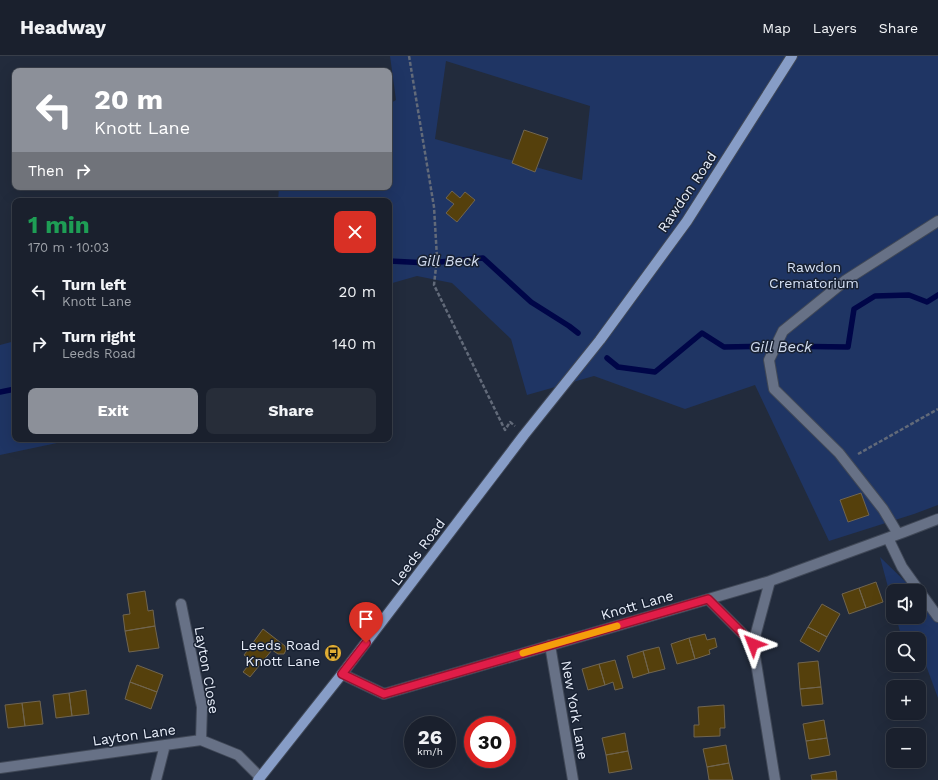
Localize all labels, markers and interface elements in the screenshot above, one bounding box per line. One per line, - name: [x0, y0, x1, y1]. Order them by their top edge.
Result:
- text: Headway: [20, 16, 106, 39]
- text: Map: [762, 20, 791, 36]
- text: Layers: [813, 20, 857, 36]
- text: Share: [879, 20, 918, 36]
- text: 20 m: [94, 83, 163, 116]
- icon: left: [28, 84, 80, 136]
- text: Knott Lane: [94, 117, 190, 138]
- street label: Rawdon Road: [654, 149, 720, 235]
- icon: right: [72, 160, 94, 182]
- text: Then: [28, 162, 64, 180]
- text: 1 min: [28, 211, 90, 239]
- button: close: [334, 211, 376, 253]
- text: 170 m · 10:03: [28, 240, 109, 255]
- water label: Gill Beck: [417, 252, 480, 270]
- park label: Rawdon Crematorium: [769, 259, 859, 291]
- text: Turn left: [62, 276, 126, 294]
- icon: left: [28, 281, 50, 303]
- text: 20 m: [339, 283, 376, 301]
- text: Knott Lane: [62, 294, 131, 309]
- text: Turn right: [62, 328, 135, 346]
- icon: right: [28, 333, 50, 355]
- text: 140 m: [332, 335, 376, 353]
- water label: Gill Beck: [750, 338, 813, 356]
- text: Leeds Road: [62, 346, 136, 361]
- button: Exit: [28, 388, 198, 434]
- button: Share: [206, 388, 376, 434]
- street label: Leeds Road: [388, 515, 448, 589]
- map controls: [886, 584, 926, 768]
- button: sound: [886, 584, 926, 624]
- street label: Knott Lane: [599, 587, 675, 623]
- pin: [349, 602, 383, 643]
- icon: arrive: [355, 608, 377, 630]
- position arrow: [732, 623, 774, 665]
- street label: Layton Close: [191, 625, 223, 715]
- button: search: [886, 632, 926, 672]
- place label: Leeds Road Knott Lane: [241, 637, 320, 669]
- bus stop icon: Leeds Road Knott Lane: [323, 643, 343, 663]
- street label: New York Lane: [558, 659, 592, 761]
- button: +: [886, 680, 926, 720]
- speed limit sign: 30: [464, 716, 516, 768]
- street label: Layton Lane: [91, 721, 177, 749]
- text: 26: [418, 725, 442, 749]
- button: −: [886, 728, 926, 768]
- text: km/h: [417, 746, 443, 757]

